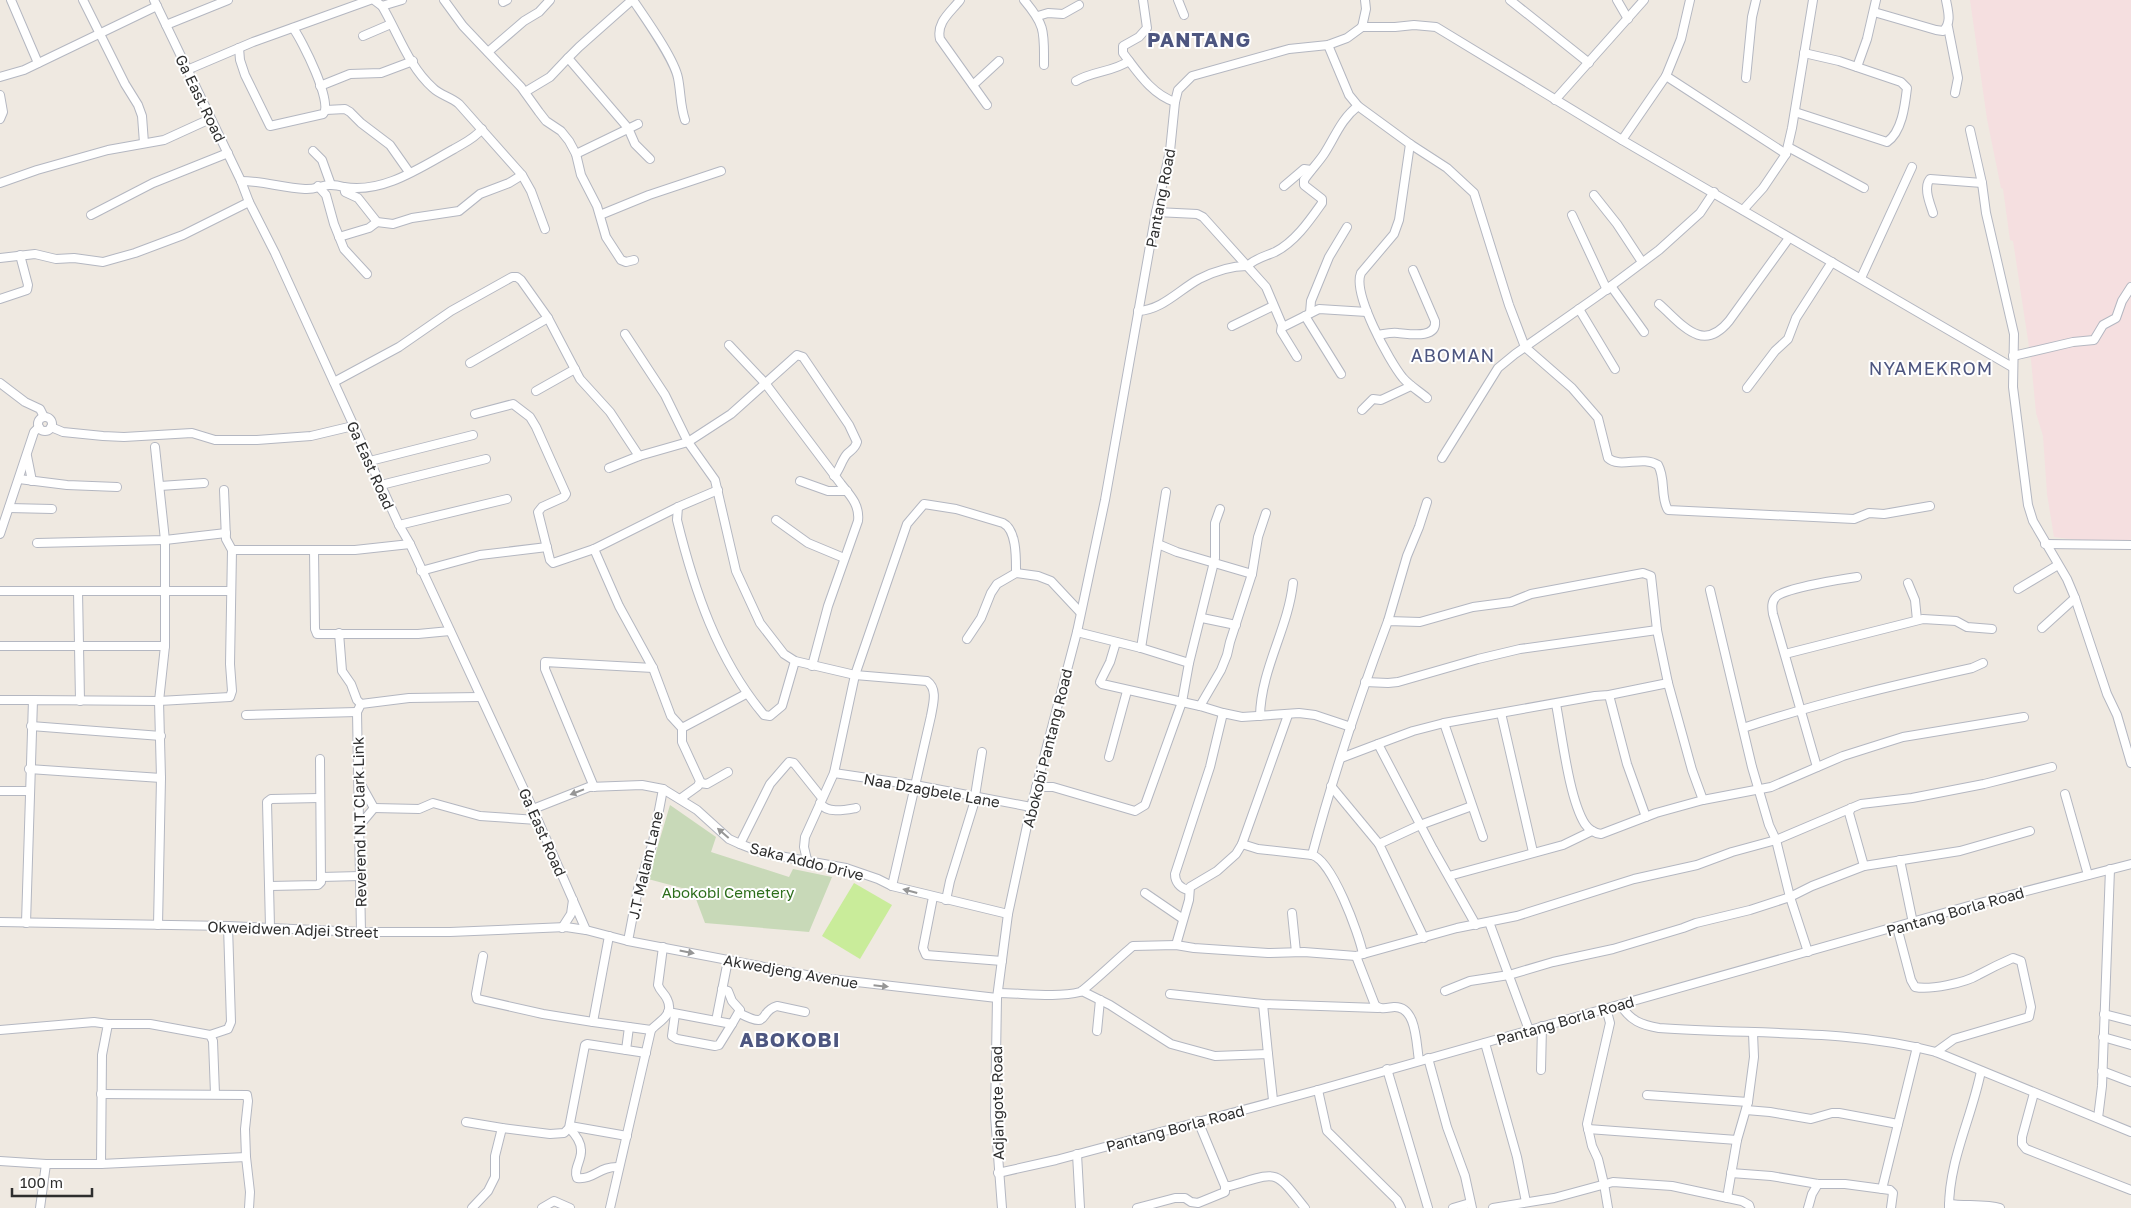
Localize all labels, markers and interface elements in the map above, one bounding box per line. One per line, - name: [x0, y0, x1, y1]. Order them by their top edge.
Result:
- district label: PANTANG: [1147, 27, 1251, 51]
- street label: Ga East Road: [172, 51, 230, 145]
- street label: Pantang Road: [1142, 147, 1178, 249]
- district label: ABOMAN: [1411, 344, 1495, 366]
- district label: NYAMEKROM: [1869, 357, 1993, 379]
- street label: Ga East Road: [344, 418, 398, 512]
- street label: Abokobi Pantang Road: [1019, 667, 1075, 829]
- street label: Reverend N.T Clark Link: [349, 736, 369, 908]
- street label: Naa Dzagbele Lane: [863, 769, 1002, 811]
- street label: Ga East Road: [516, 785, 570, 879]
- one-way arrow: [569, 789, 584, 797]
- street label: J.T Malam Lane: [624, 809, 666, 921]
- one-way arrow: [717, 828, 729, 839]
- street label: Saka Addo Drive: [748, 838, 866, 884]
- park label: Abokobi Cemetery: [662, 883, 795, 901]
- street label: Pantang Borla Road: [1884, 883, 2026, 939]
- one-way arrow: [902, 887, 917, 895]
- street label: Okweidwen Adjei Street: [207, 917, 379, 941]
- one-way arrow: [679, 948, 695, 956]
- street label: Akwedjeng Avenue: [722, 950, 860, 992]
- one-way arrow: [873, 982, 889, 990]
- street label: Pantang Borla Road: [1494, 992, 1636, 1048]
- district label: ABOKOBI: [739, 1027, 841, 1051]
- street label: Adjangote Road: [987, 1046, 1007, 1160]
- street label: Pantang Borla Road: [1104, 1101, 1246, 1155]
- scale bar: [12, 1166, 92, 1198]
- text: 100 m: [20, 1173, 63, 1191]

